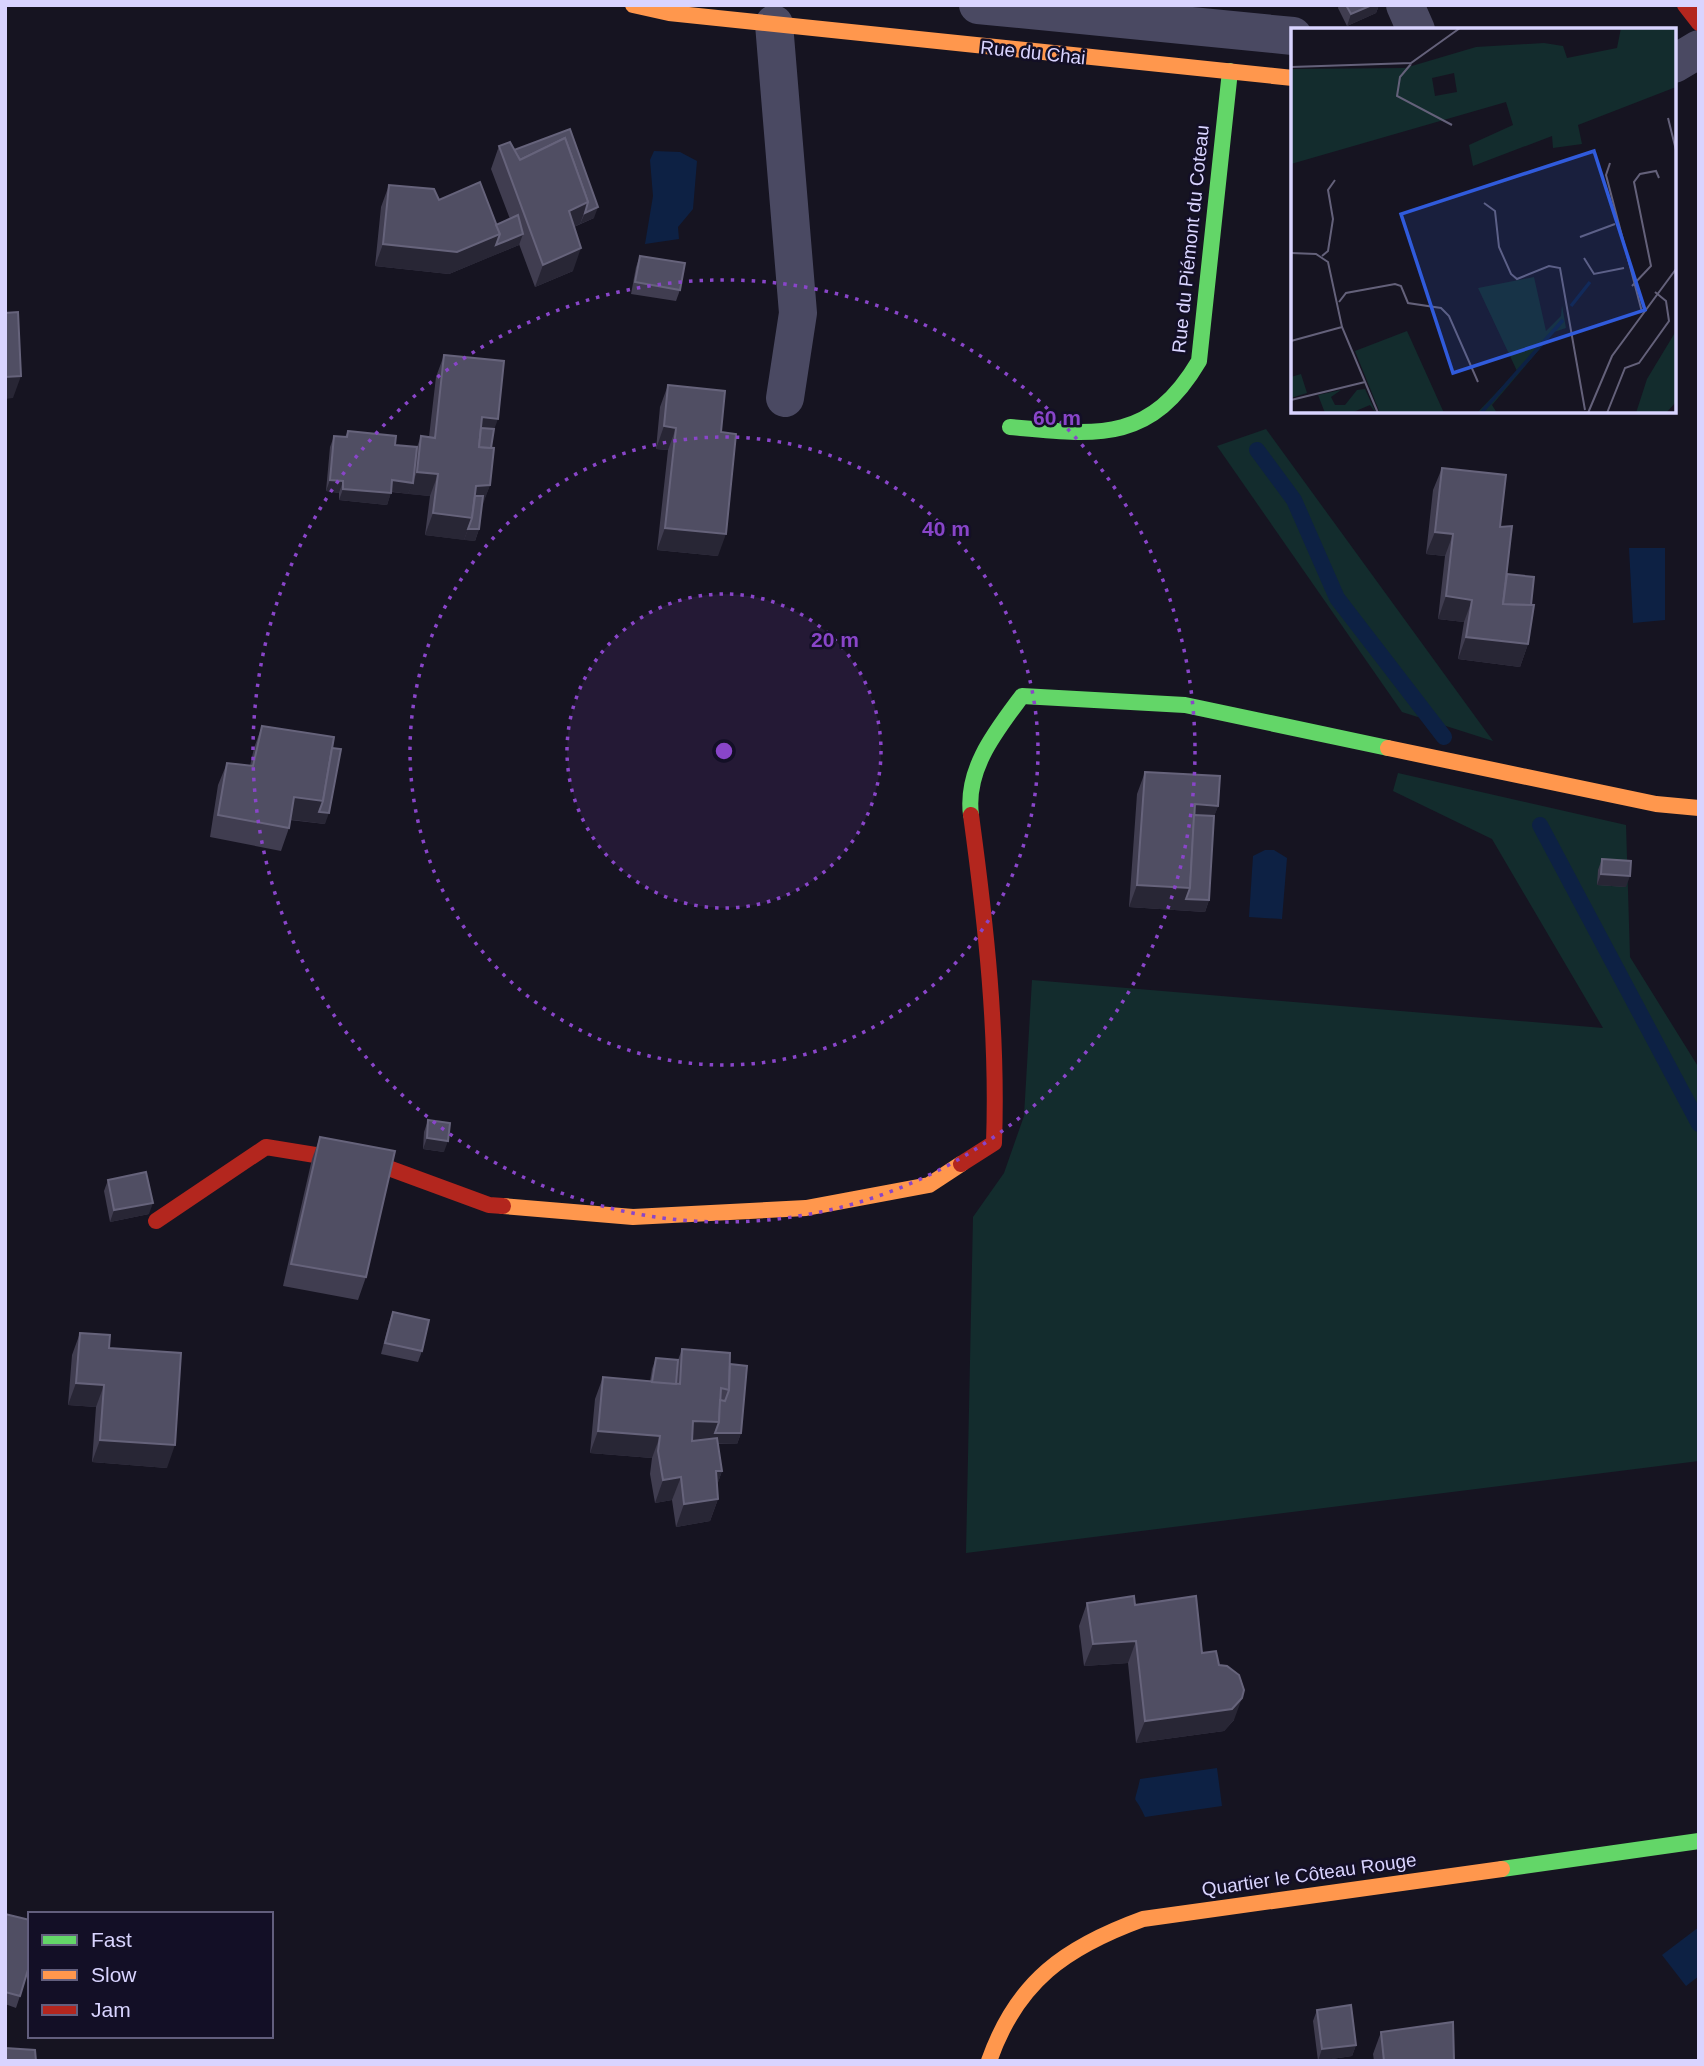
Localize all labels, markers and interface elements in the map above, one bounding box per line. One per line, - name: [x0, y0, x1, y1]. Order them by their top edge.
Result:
- inset map: [1291, 28, 1676, 413]
- street label: Rue du Chai: [979, 37, 1087, 68]
- street label: Rue du Piémont du Coteau: [1168, 124, 1213, 354]
- text: 60 m: [1033, 406, 1081, 429]
- text: 40 m: [922, 517, 970, 540]
- text: 20 m: [811, 628, 859, 651]
- centre of rings: [712, 739, 736, 763]
- street label: Quartier le Côteau Rouge: [1200, 1849, 1418, 1900]
- legend: [28, 1912, 273, 2038]
- text: Fast: [91, 1928, 132, 1951]
- text: Slow: [91, 1963, 137, 1986]
- text: Jam: [91, 1998, 131, 2021]

